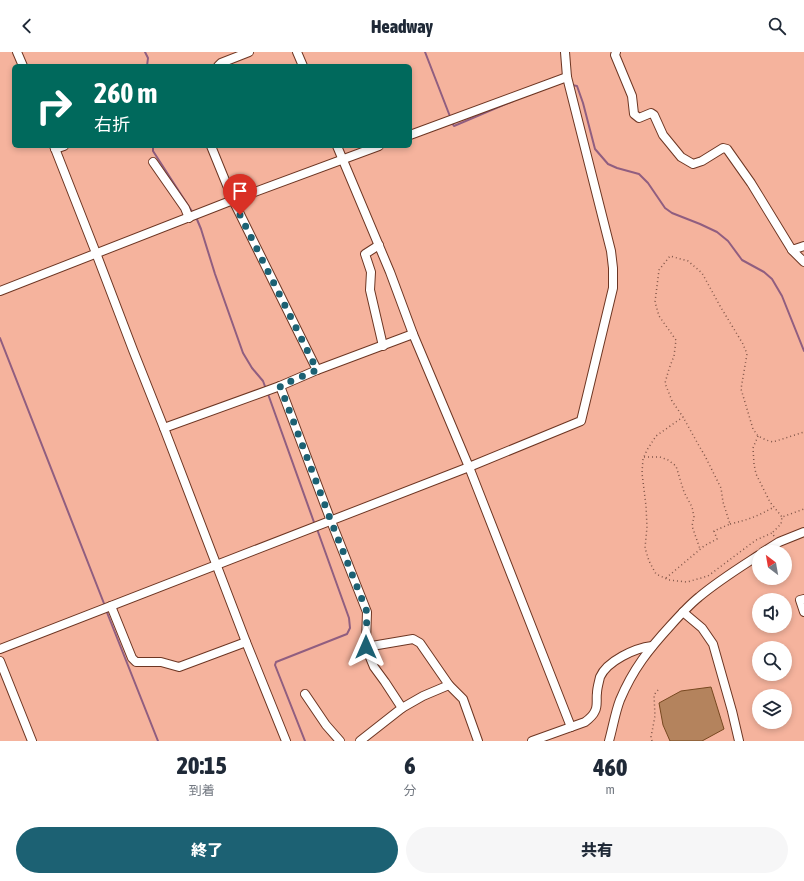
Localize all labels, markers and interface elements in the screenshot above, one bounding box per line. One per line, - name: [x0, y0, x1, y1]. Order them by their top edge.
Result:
- icon: back: [16, 15, 38, 37]
- icon: search: [766, 15, 788, 37]
- text: Headway: [371, 16, 433, 37]
- text: 260 m: [94, 77, 157, 109]
- icon: right: [28, 80, 80, 132]
- text: 右折: [94, 114, 130, 135]
- pin: [223, 174, 257, 215]
- icon: arrive: [229, 180, 251, 202]
- north arrow: [752, 545, 792, 585]
- map controls: [752, 545, 792, 729]
- button: sound: [752, 593, 792, 633]
- position arrow: [345, 626, 387, 668]
- button: search: [752, 641, 792, 681]
- button: layers: [752, 689, 792, 729]
- text: 20:15: [177, 752, 227, 779]
- text: 6: [404, 752, 416, 779]
- text: 460: [593, 754, 627, 781]
- text: m: [606, 782, 615, 797]
- text: 到着: [189, 783, 215, 798]
- text: 分: [404, 783, 417, 798]
- button: 終了: [16, 827, 398, 873]
- button: 共有: [406, 827, 788, 873]

